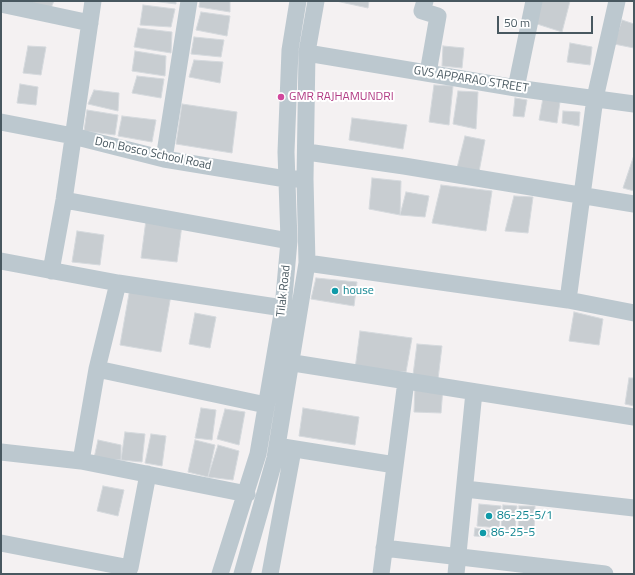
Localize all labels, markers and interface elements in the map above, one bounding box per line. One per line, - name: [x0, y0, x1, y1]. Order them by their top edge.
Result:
- scale bar: [499, 8, 595, 34]
- text: 50 m: [504, 13, 530, 32]
- street label: GVS APPARAO STREET: [413, 64, 529, 96]
- place label: GMR RAJHAMUNDRI: [289, 90, 394, 104]
- marker: GMR RAJHAMUNDRI: [276, 92, 286, 102]
- street label: Don Bosco School Road: [93, 135, 213, 173]
- street label: Tilak Road: [274, 264, 294, 318]
- place label: house: [343, 284, 374, 298]
- marker: house: [330, 286, 340, 296]
- place label: 86-25-5/1: [497, 509, 553, 523]
- marker: 86-25-5/1: [484, 511, 494, 521]
- place label: 86-25-5: [491, 526, 535, 540]
- marker: 86-25-5: [478, 528, 488, 538]

